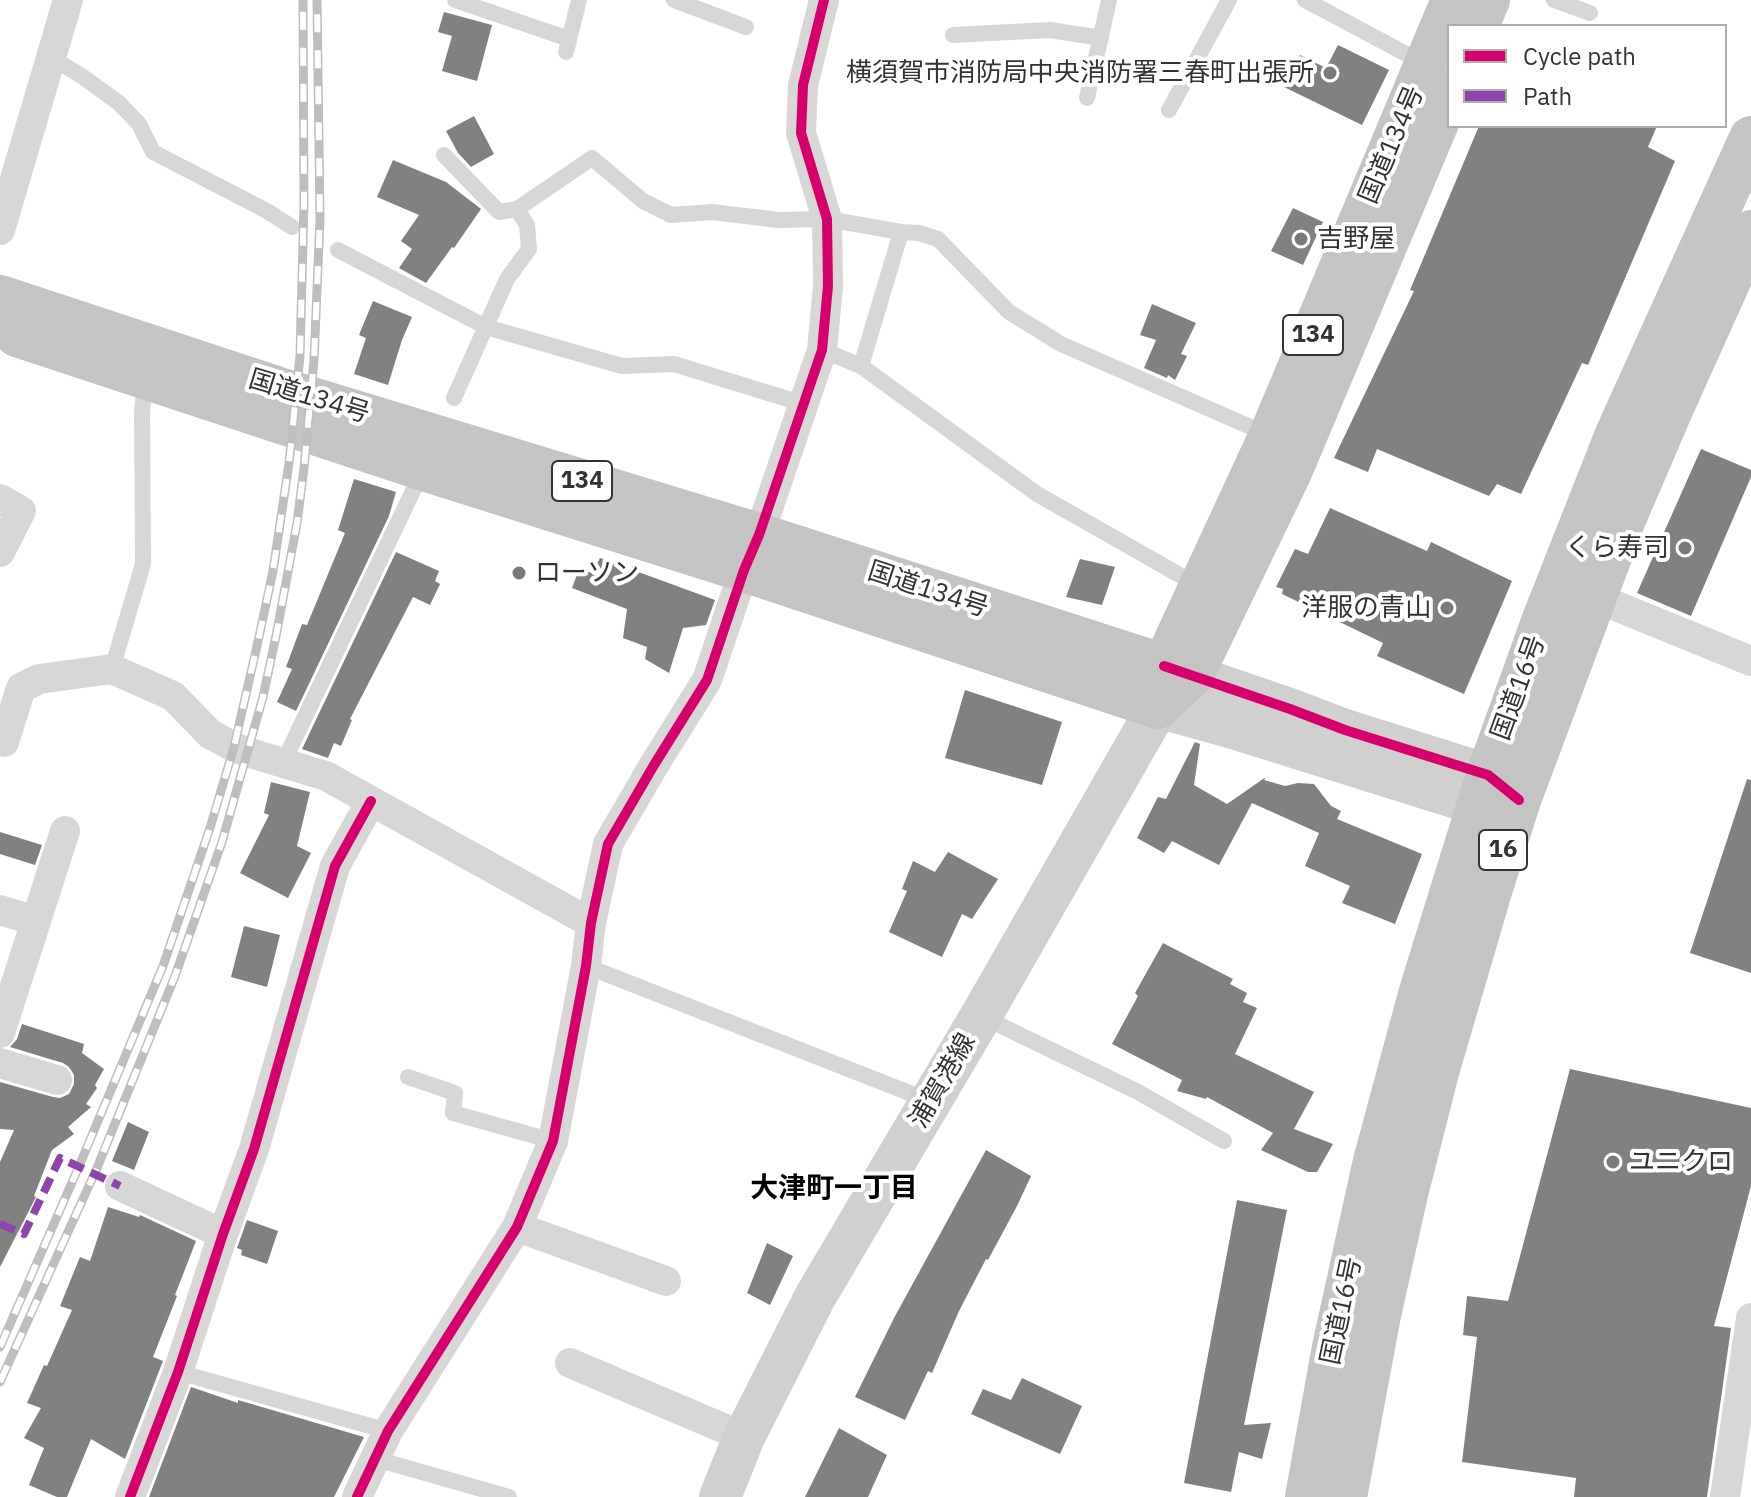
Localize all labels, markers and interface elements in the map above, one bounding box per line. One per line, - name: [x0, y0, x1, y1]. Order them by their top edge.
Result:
- legend: [1447, 24, 1727, 128]
- text: Cycle path: [1523, 40, 1636, 72]
- place label: 横須賀市消防局中央消防署三春町出張所: [846, 57, 1314, 89]
- marker: 横須賀市消防局中央消防署三春町出張所: [1321, 64, 1339, 82]
- text: Path: [1523, 80, 1572, 112]
- street label: 国道134号: [1353, 81, 1431, 209]
- place label: 吉野屋: [1317, 223, 1395, 255]
- marker: 吉野屋: [1292, 230, 1310, 248]
- road number: 134: [1283, 315, 1343, 355]
- street label: 国道134号: [245, 364, 373, 430]
- road number: 134: [552, 461, 612, 501]
- place label: くら寿司: [1565, 532, 1669, 564]
- marker: くら寿司: [1676, 539, 1694, 557]
- street label: 国道134号: [864, 556, 992, 624]
- place label: ローソン: [535, 557, 639, 589]
- marker: ローソン: [510, 564, 528, 582]
- place label: 洋服の青山: [1301, 592, 1431, 624]
- marker: 洋服の青山: [1438, 599, 1456, 617]
- street label: 国道16号: [1486, 631, 1552, 745]
- road number: 16: [1479, 830, 1527, 870]
- street label: 浦賀港線: [903, 1028, 983, 1134]
- place label: ユニクロ: [1629, 1146, 1733, 1178]
- marker: ユニクロ: [1604, 1153, 1622, 1171]
- district label: 大津町一丁目: [750, 1172, 918, 1206]
- street label: 国道16号: [1315, 1254, 1369, 1368]

